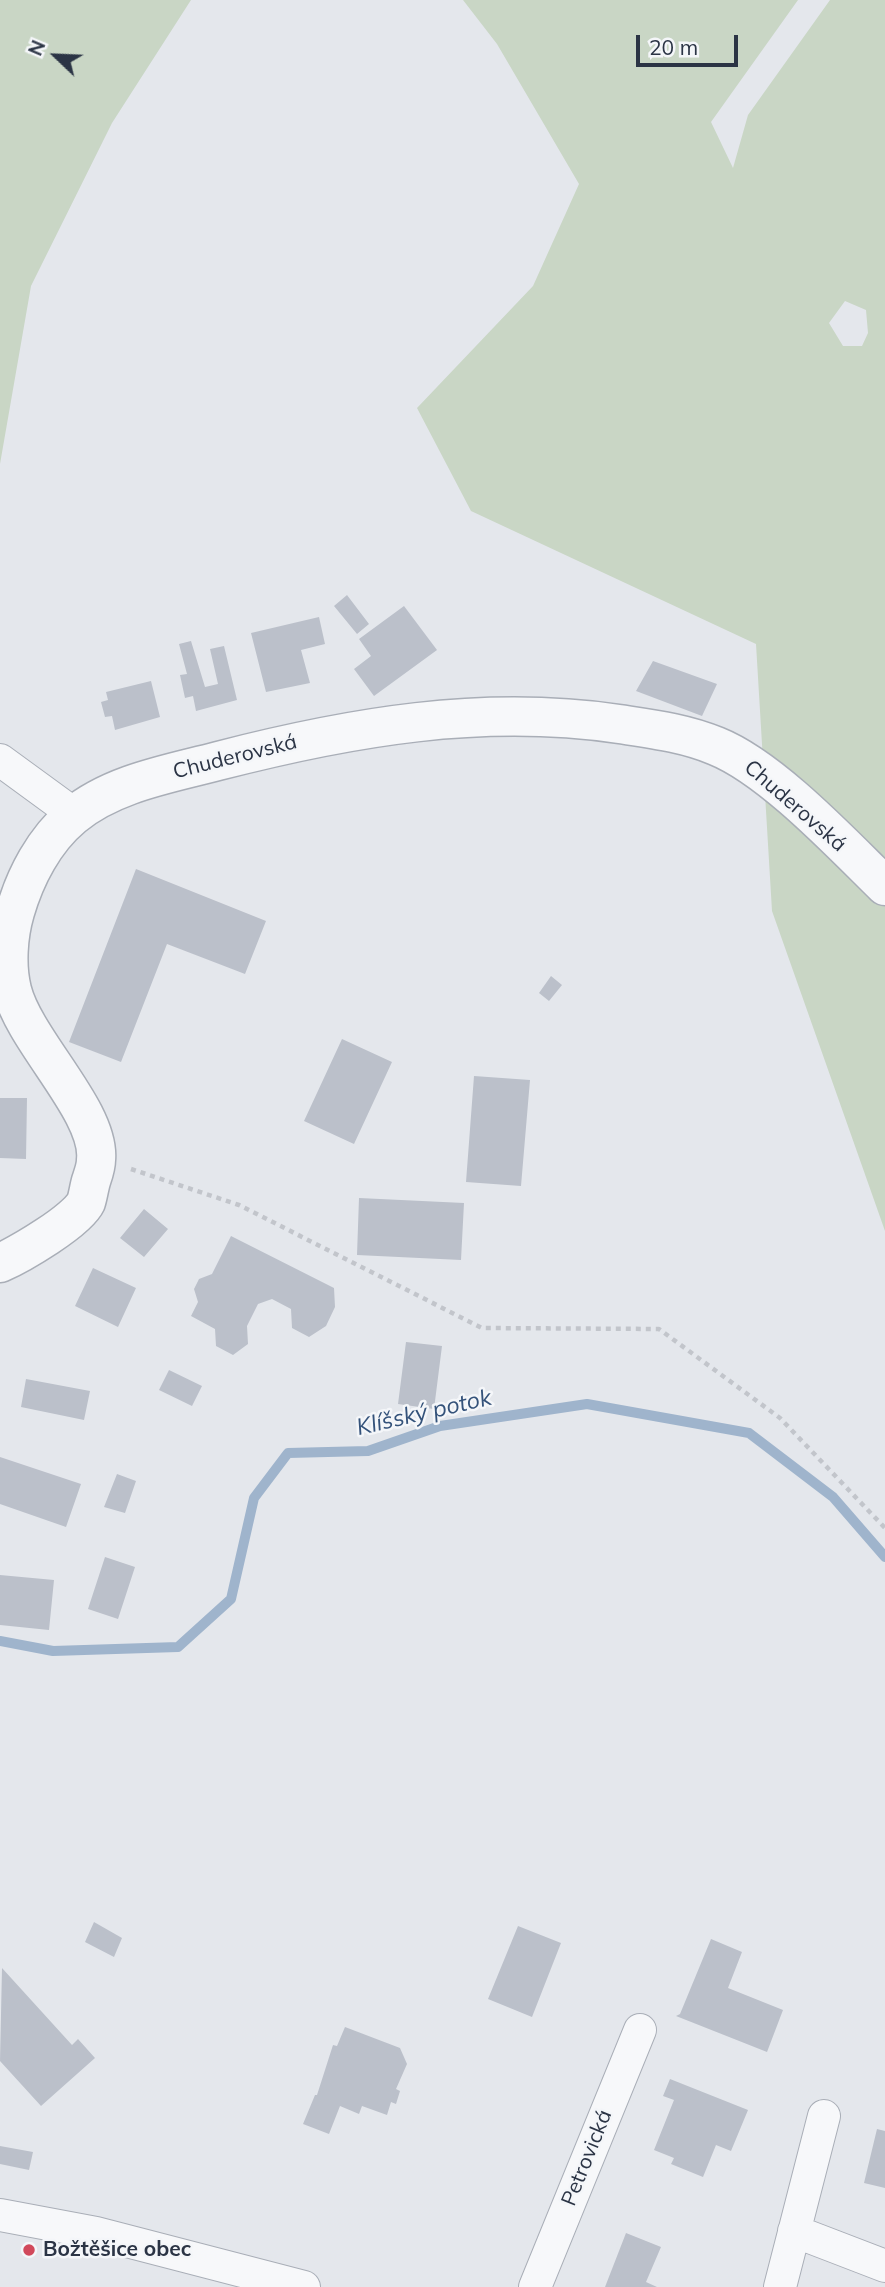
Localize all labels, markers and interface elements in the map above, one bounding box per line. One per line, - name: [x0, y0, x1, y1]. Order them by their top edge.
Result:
- north arrow: [21, 21, 91, 91]
- scale bar: [640, 21, 742, 65]
- text: 20 m: [649, 34, 698, 60]
- text: N: [23, 37, 51, 59]
- street label: Chuderovská: [170, 729, 300, 785]
- street label: Chuderovská: [739, 755, 851, 857]
- water label: Klíšský potok: [354, 1384, 494, 1442]
- street label: Petrovická: [556, 2106, 618, 2210]
- place label: Božtěšice obec: [43, 2237, 191, 2263]
- marker: Božtěšice obec: [21, 2242, 37, 2258]

